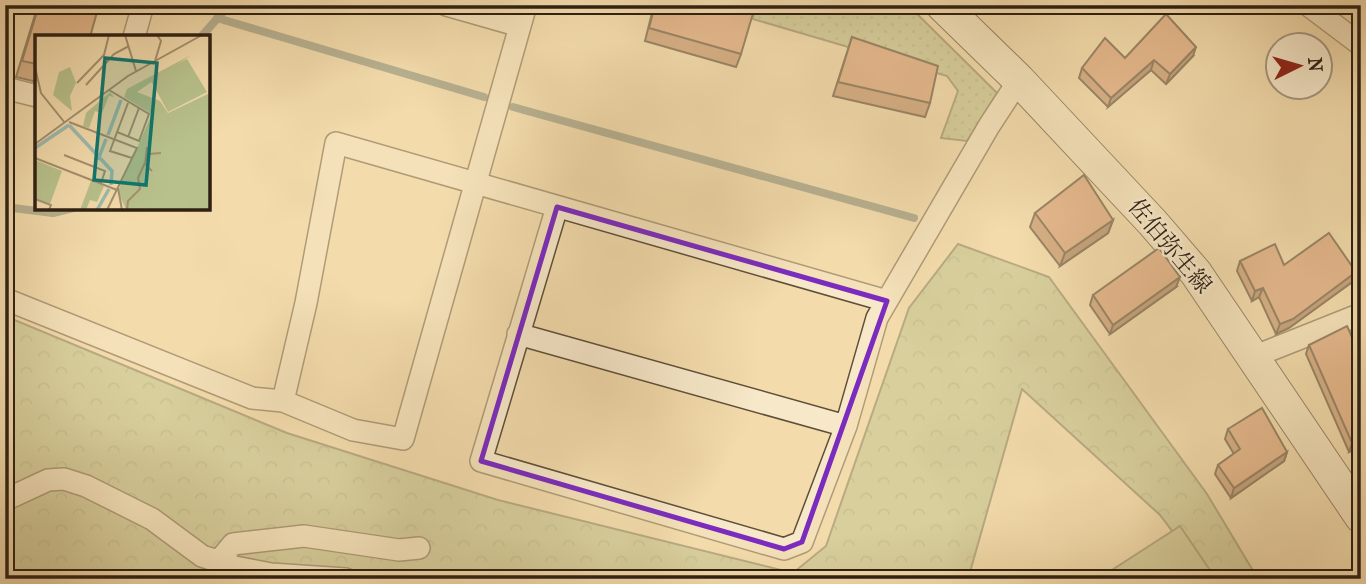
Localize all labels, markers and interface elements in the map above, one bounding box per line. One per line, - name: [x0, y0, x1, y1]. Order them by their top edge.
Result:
- north arrow: [1264, 32, 1334, 102]
- inset map: [35, 35, 210, 210]
- text: N: [1303, 56, 1327, 73]
- street label: 佐伯弥生線: [1123, 193, 1217, 299]

